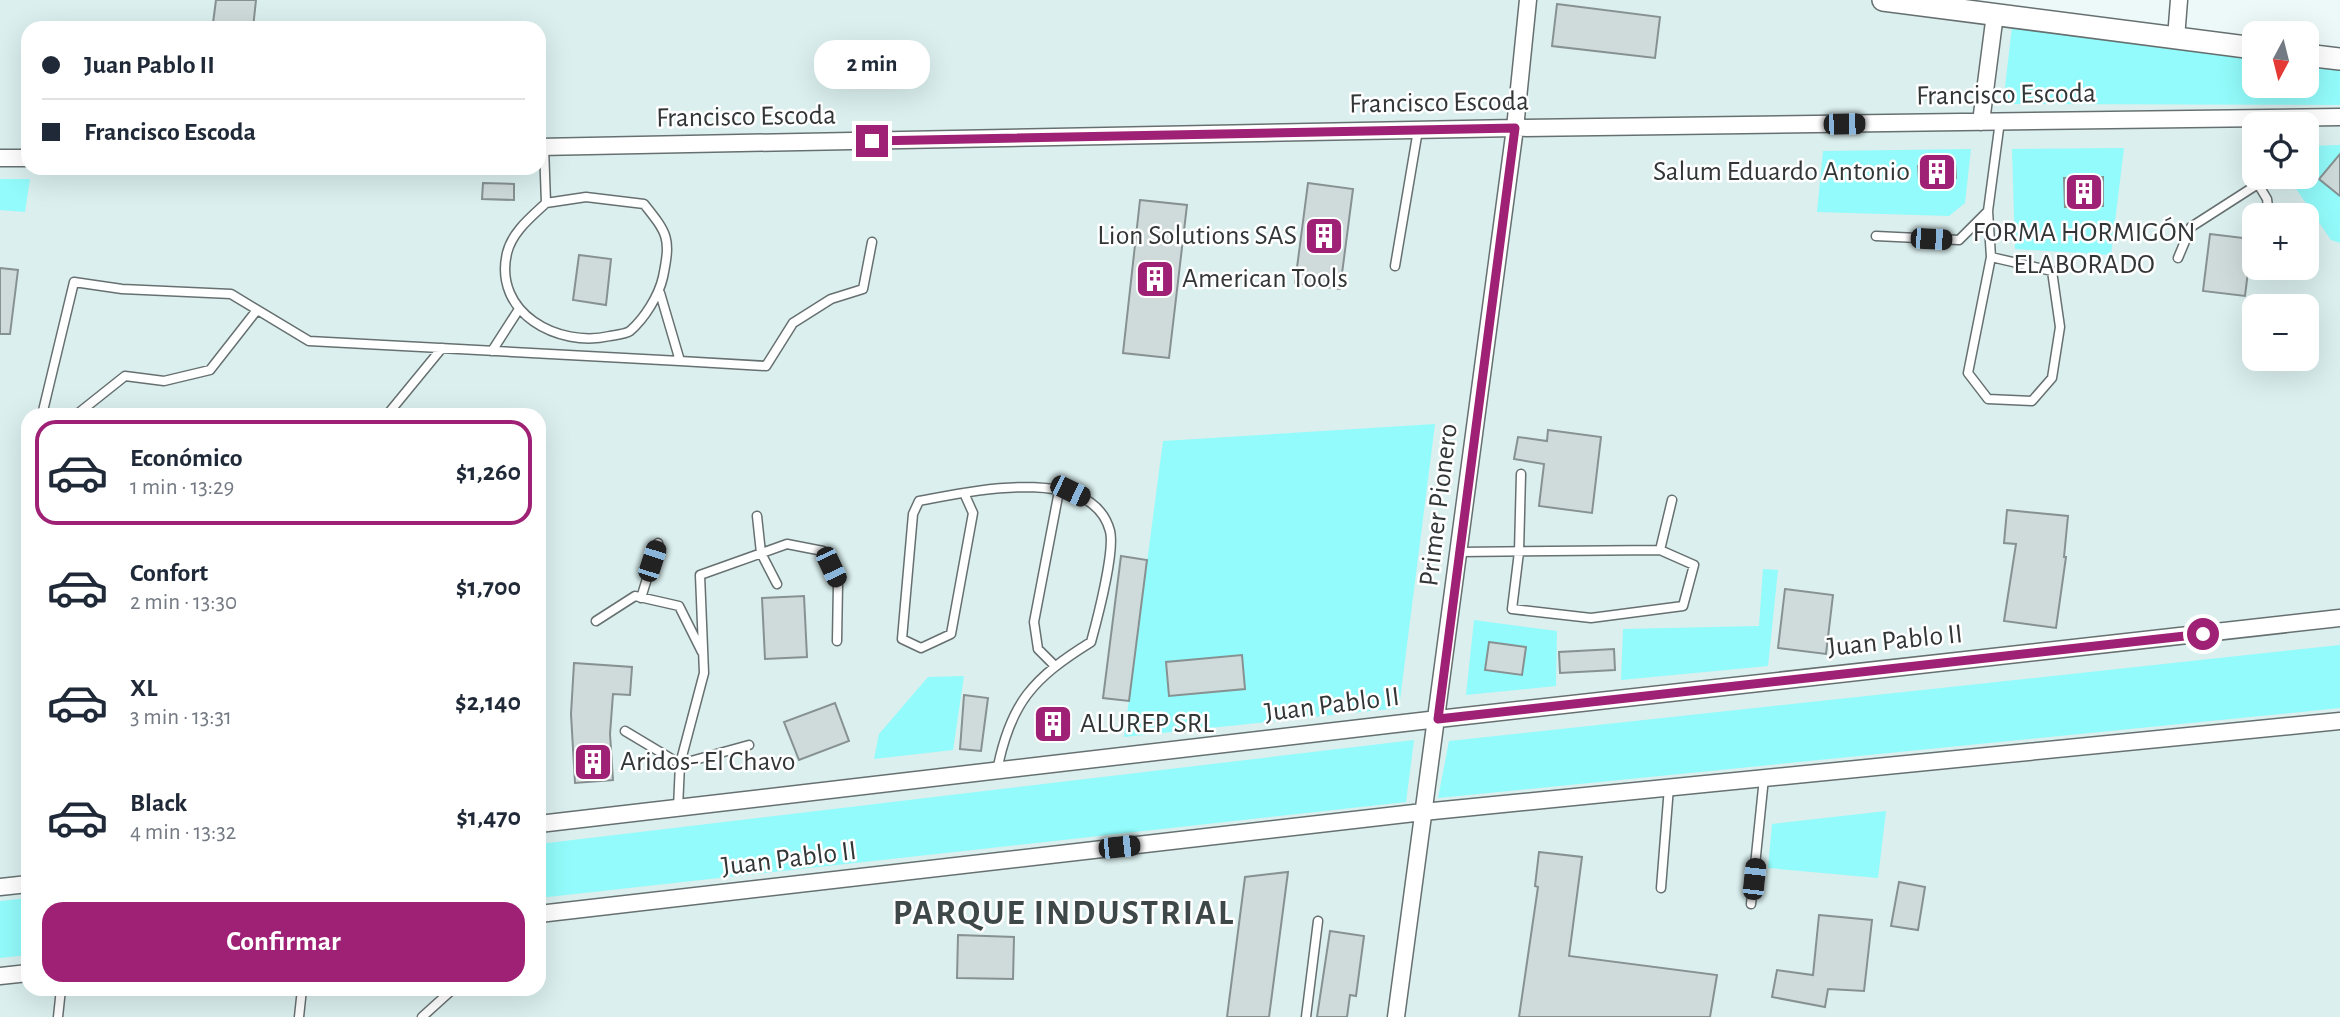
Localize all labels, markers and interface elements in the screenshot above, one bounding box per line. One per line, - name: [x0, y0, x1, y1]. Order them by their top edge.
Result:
- north arrow: [2242, 21, 2319, 98]
- map controls: [2242, 21, 2319, 371]
- callout: 2 min: [814, 40, 930, 88]
- text: Juan Pablo II: [84, 52, 215, 78]
- text: 2 min: [846, 53, 898, 76]
- street label: Francisco Escoda: [1916, 79, 2096, 111]
- street label: Francisco Escoda: [1349, 87, 1529, 119]
- street label: Francisco Escoda: [656, 101, 836, 133]
- button: locate: [2242, 112, 2319, 189]
- car: [1823, 113, 1866, 135]
- text: Francisco Escoda: [84, 119, 256, 145]
- route end: [856, 125, 888, 157]
- building icon: Salum Eduardo Antonio: [1916, 151, 1958, 193]
- place label: Salum Eduardo Antonio: [1653, 158, 1910, 186]
- building icon: FORMA HORMIGÓN ELABORADO: [2063, 171, 2105, 213]
- button: +: [2242, 203, 2319, 280]
- building icon: Lion Solutions SAS: [1303, 215, 1345, 257]
- place label: FORMA HORMIGÓN ELABORADO: [1972, 216, 2196, 279]
- place label: Lion Solutions SAS: [1097, 222, 1297, 250]
- car: [1910, 227, 1953, 251]
- building icon: American Tools: [1134, 258, 1176, 300]
- place label: American Tools: [1182, 265, 1348, 293]
- button: −: [2242, 294, 2319, 371]
- street label: Primer Pionero: [1415, 422, 1463, 588]
- icon: car: [46, 441, 109, 504]
- text: Económico: [130, 445, 243, 471]
- text: $1,260: [456, 459, 521, 485]
- car: [1047, 472, 1094, 510]
- text: 1 min · 13:29: [130, 476, 234, 499]
- car: [636, 538, 669, 584]
- car: [813, 544, 850, 590]
- icon: car: [46, 556, 109, 619]
- text: Confort: [130, 560, 208, 586]
- text: $1,700: [456, 574, 521, 600]
- text: 2 min · 13:30: [130, 591, 237, 614]
- route start: [2187, 618, 2219, 650]
- street label: Juan Pablo II: [1826, 620, 1964, 662]
- icon: car: [46, 671, 109, 734]
- text: XL: [130, 675, 157, 701]
- street label: Juan Pablo II: [1263, 683, 1401, 727]
- text: $2,140: [455, 689, 521, 715]
- building icon: ALUREP SRL: [1032, 703, 1074, 745]
- text: 3 min · 13:31: [130, 706, 232, 729]
- place label: ALUREP SRL: [1080, 710, 1214, 738]
- building icon: Aridos- El Chavo: [572, 741, 614, 783]
- place label: Aridos- El Chavo: [620, 748, 795, 776]
- icon: car: [46, 786, 109, 849]
- text: Black: [130, 790, 187, 816]
- text: $1,470: [456, 804, 521, 830]
- text: 4 min · 13:32: [130, 821, 236, 844]
- car: [1098, 834, 1141, 860]
- street label: Juan Pablo II: [720, 837, 858, 881]
- car: [1742, 857, 1767, 901]
- district label: PARQUE INDUSTRIAL: [893, 896, 1235, 931]
- button: Confirmar: [42, 902, 525, 982]

